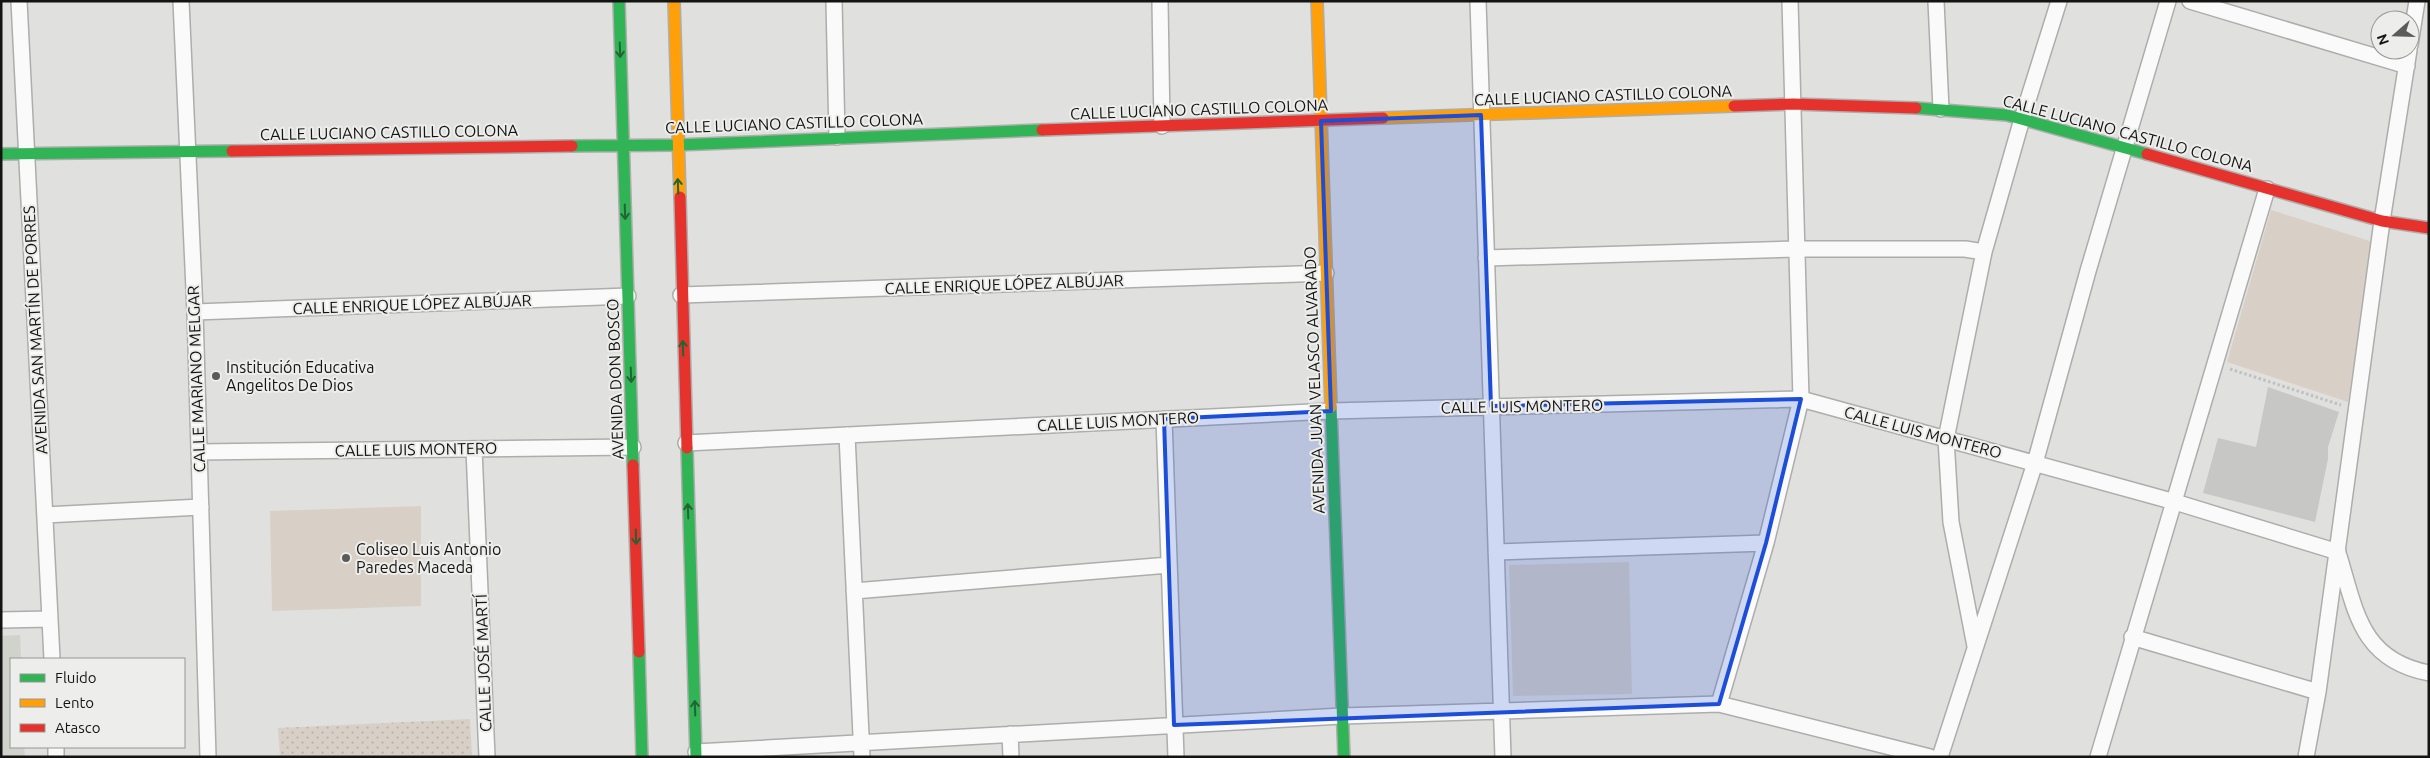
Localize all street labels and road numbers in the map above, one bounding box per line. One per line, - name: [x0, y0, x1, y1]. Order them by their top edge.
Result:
- street label: CALLE LUCIANO CASTILLO COLONA: [1474, 81, 1733, 109]
- street label: CALLE LUCIANO CASTILLO COLONA: [2001, 91, 2256, 175]
- street label: CALLE LUCIANO CASTILLO COLONA: [1070, 95, 1329, 123]
- street label: CALLE LUCIANO CASTILLO COLONA: [665, 109, 924, 137]
- street label: CALLE LUCIANO CASTILLO COLONA: [260, 121, 519, 143]
- street label: AVENIDA SAN MARTÍN DE PORRES: [18, 205, 51, 455]
- street label: AVENIDA JUAN VELASCO ALVARADO: [1300, 246, 1328, 514]
- street label: CALLE ENRIQUE LÓPEZ ALBÚJAR: [884, 269, 1124, 297]
- street label: CALLE MARIANO MELGAR: [184, 285, 208, 473]
- street label: CALLE ENRIQUE LÓPEZ ALBÚJAR: [292, 289, 532, 317]
- street label: AVENIDA DON BOSCO: [603, 298, 627, 460]
- street label: CALLE LUIS MONTERO: [1441, 396, 1603, 416]
- street label: CALLE LUIS MONTERO: [1842, 402, 2004, 462]
- street label: CALLE LUIS MONTERO: [1036, 408, 1200, 434]
- street label: CALLE LUIS MONTERO: [335, 439, 497, 459]
- street label: CALLE JOSÉ MARTÍ: [470, 593, 494, 732]

